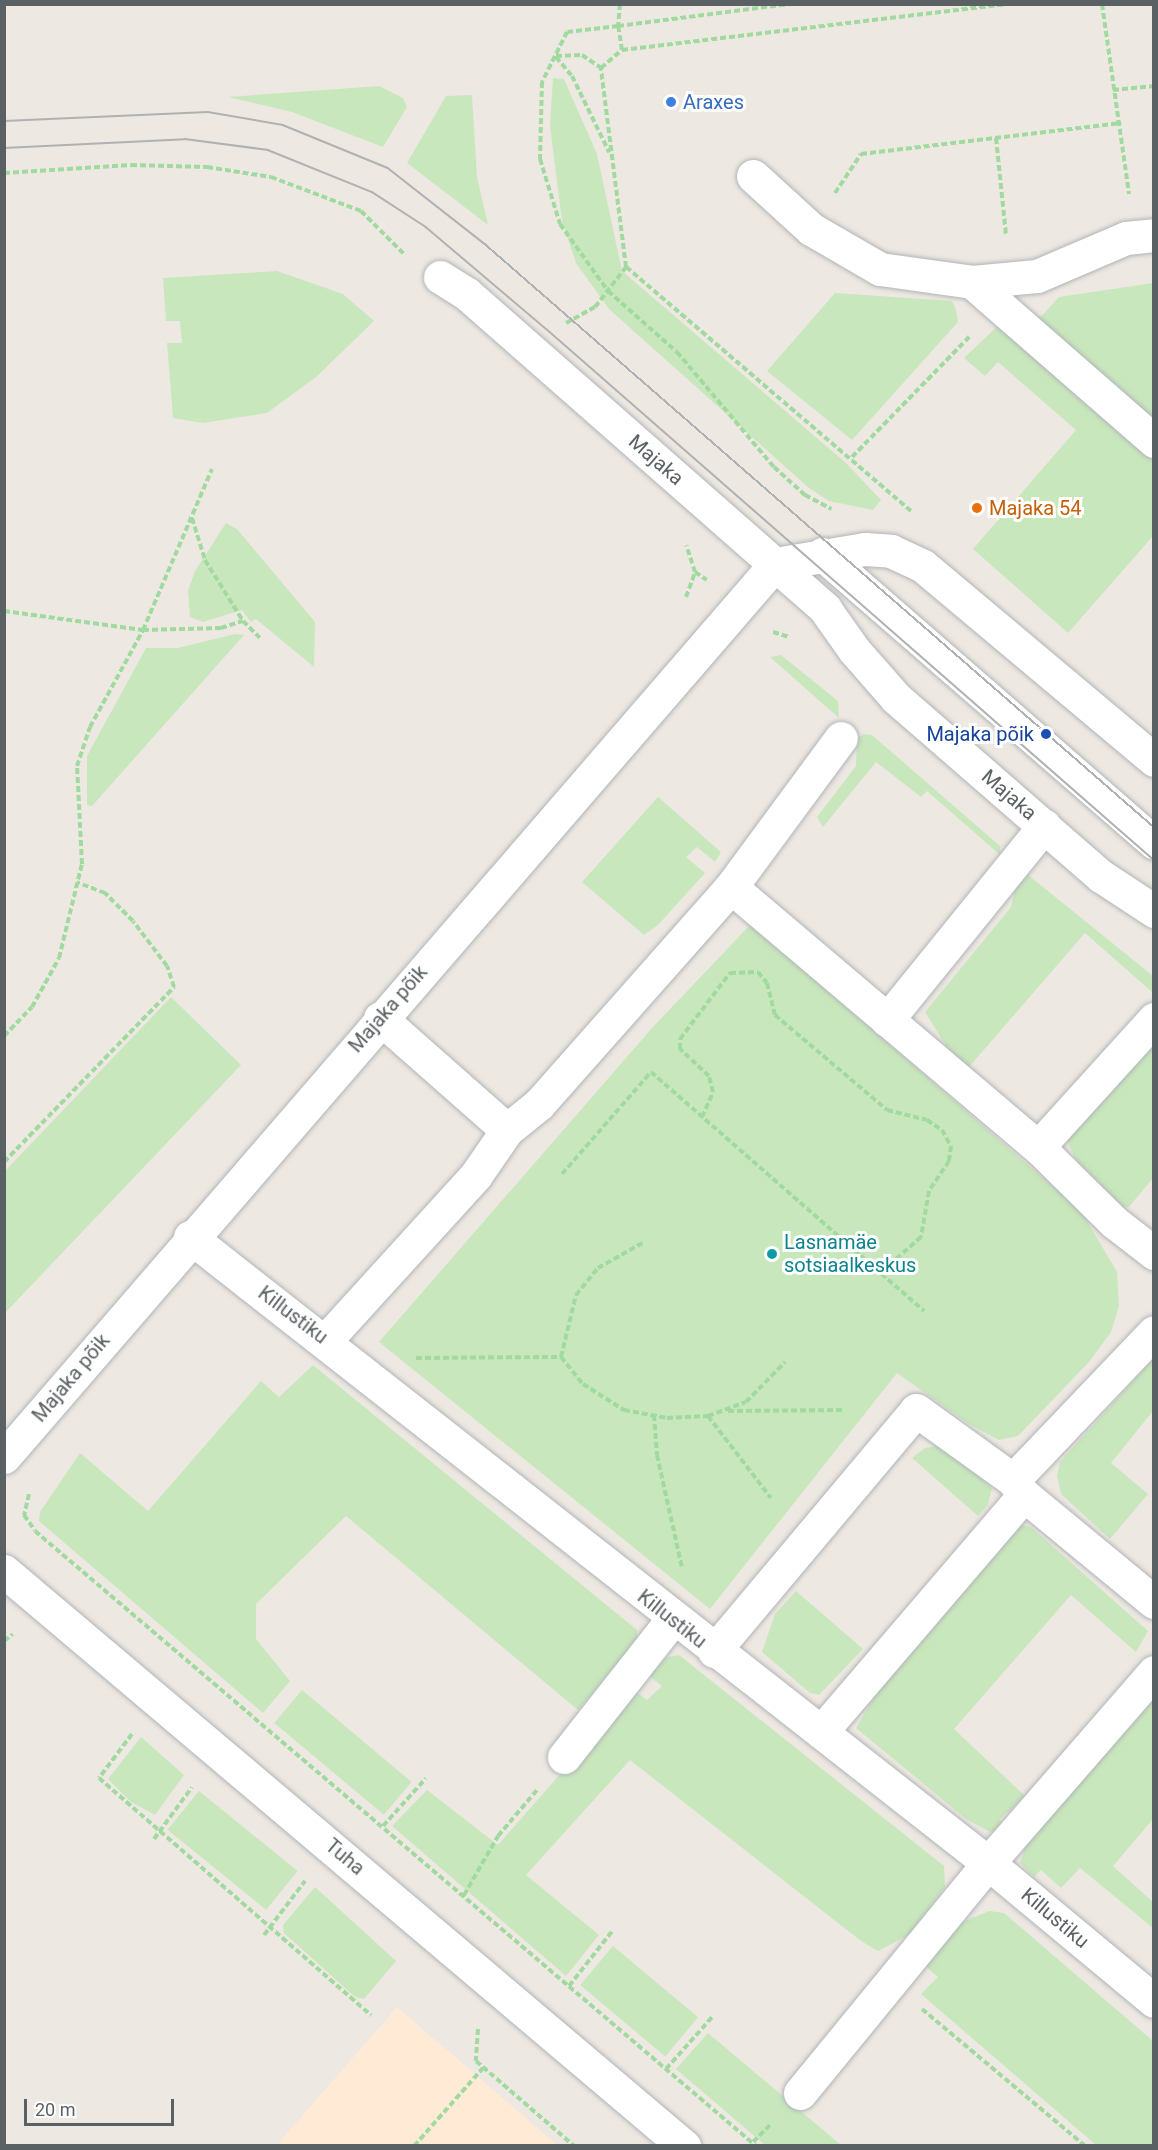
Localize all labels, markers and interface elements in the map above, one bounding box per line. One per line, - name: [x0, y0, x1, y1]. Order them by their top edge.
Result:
- place label: Araxes: [683, 90, 744, 114]
- marker: Araxes: [664, 95, 678, 109]
- street label: Majaka: [624, 430, 688, 490]
- place label: Majaka 54: [989, 496, 1081, 520]
- marker: Majaka 54: [970, 501, 984, 515]
- place label: Majaka põik: [926, 722, 1034, 746]
- marker: Majaka põik: [1039, 727, 1053, 741]
- street label: Majaka: [977, 765, 1041, 825]
- street label: Majaka põik: [344, 961, 432, 1057]
- place label: Lasnamäe sotsiaalkeskus: [784, 1230, 916, 1277]
- marker: Lasnamäe sotsiaalkeskus: [765, 1247, 779, 1261]
- street label: Killustiku: [253, 1281, 333, 1349]
- street label: Majaka põik: [27, 1329, 115, 1427]
- street label: Killustiku: [633, 1585, 711, 1653]
- street label: Tuha: [320, 1834, 370, 1880]
- street label: Killustiku: [1016, 1883, 1094, 1953]
- scale bar: [27, 2087, 177, 2125]
- text: 20 m: [35, 2099, 75, 2120]

